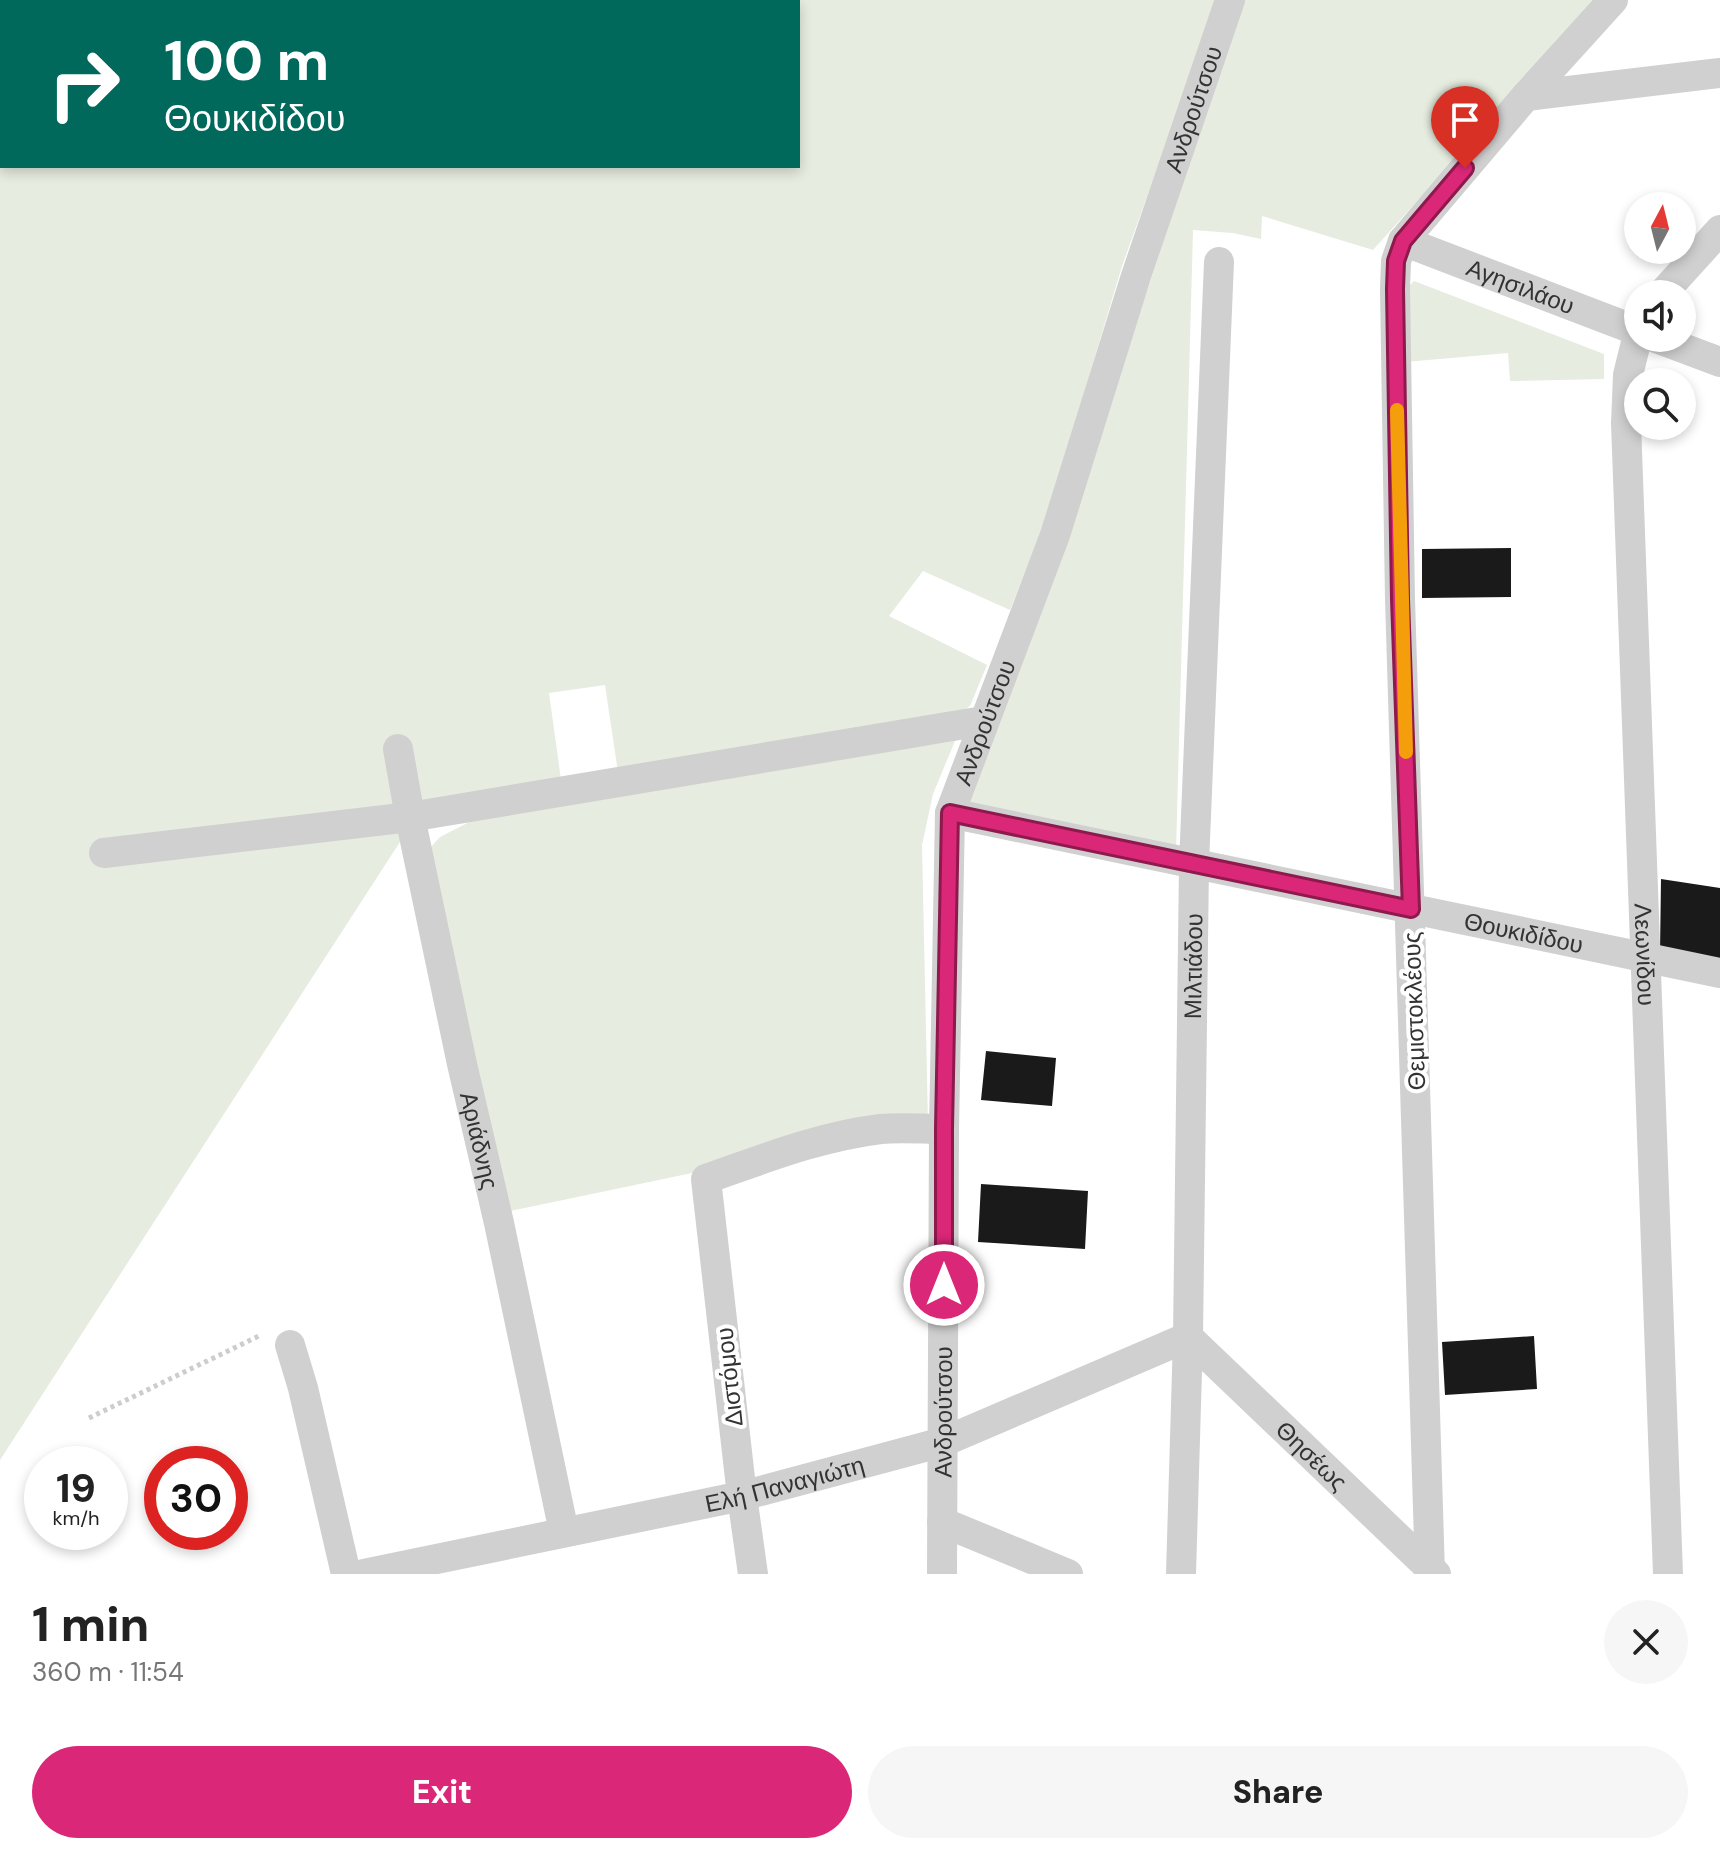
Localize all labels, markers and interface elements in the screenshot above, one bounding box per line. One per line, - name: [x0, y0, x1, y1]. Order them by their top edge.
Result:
- text: 100 m: [164, 24, 329, 97]
- icon: right: [32, 32, 136, 136]
- street label: Ανδρούτσου: [1157, 42, 1229, 176]
- pin: [1431, 86, 1499, 168]
- text: Θουκιδίδου: [164, 95, 346, 142]
- icon: arrive: [1443, 98, 1487, 142]
- north arrow: [1624, 192, 1696, 264]
- map controls: [1624, 192, 1696, 440]
- street label: Αγησιλάου: [1462, 251, 1579, 321]
- button: sound: [1624, 280, 1696, 352]
- button: search: [1624, 368, 1696, 440]
- street label: Ανδρούτσου: [947, 655, 1022, 789]
- street label: Λεωνίδου: [1628, 903, 1663, 1006]
- street label: Θουκιδίδου: [1461, 905, 1586, 960]
- street label: Μιλτιάδου: [1177, 913, 1209, 1019]
- street label: Θεμιστοκλέους: [1396, 931, 1432, 1091]
- street label: Αριάδνης: [453, 1089, 506, 1192]
- position arrow: [902, 1243, 986, 1327]
- street label: Διστόμου: [708, 1326, 750, 1428]
- street label: Ανδρούτσου: [927, 1346, 959, 1478]
- street label: Θησέως: [1269, 1414, 1354, 1497]
- speed limit sign: 30: [144, 1446, 248, 1550]
- street label: Ελή Παναγιώτη: [702, 1448, 867, 1519]
- text: 19: [56, 1462, 96, 1514]
- text: km/h: [52, 1505, 100, 1531]
- text: 1 min: [32, 1593, 149, 1656]
- button: close: [1604, 1600, 1688, 1684]
- text: 360 m · 11:54: [32, 1655, 184, 1689]
- button: Exit: [32, 1746, 852, 1838]
- button: Share: [868, 1746, 1688, 1838]

